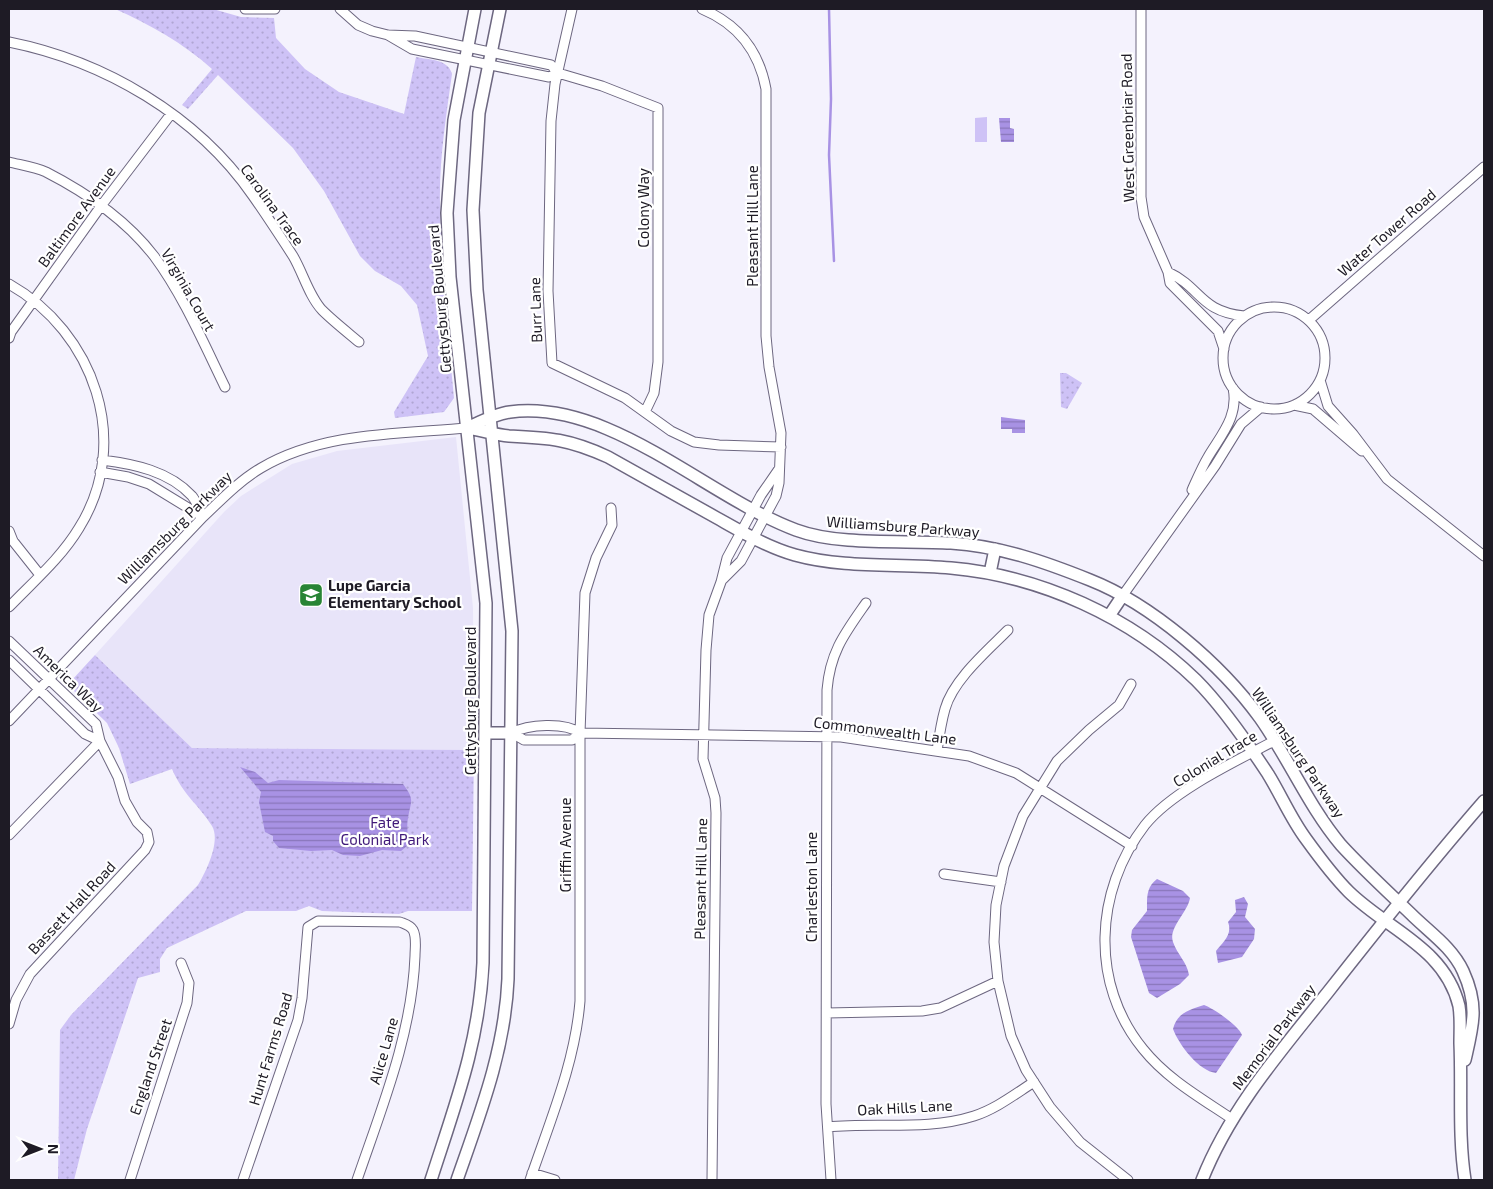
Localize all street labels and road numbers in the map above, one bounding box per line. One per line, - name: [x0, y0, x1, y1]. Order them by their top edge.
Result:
- street label: West Greenbriar Road: [1117, 53, 1137, 203]
- street label: Carolina Trace: [237, 160, 308, 249]
- street label: Baltimore Avenue: [34, 163, 119, 270]
- street label: Pleasant Hill Lane: [743, 165, 761, 287]
- street label: Colony Way: [634, 168, 652, 248]
- street label: Water Tower Road: [1334, 185, 1439, 280]
- street label: Gettysburg Boulevard: [424, 224, 454, 374]
- street label: Virginia Court: [158, 245, 220, 334]
- street label: Burr Lane: [525, 277, 545, 343]
- street label: Williamsburg Parkway: [114, 467, 235, 588]
- street label: Williamsburg Parkway: [826, 512, 980, 540]
- street label: Gettysburg Boulevard: [461, 627, 479, 775]
- street label: America Way: [30, 641, 107, 716]
- street label: Williamsburg Parkway: [1248, 684, 1349, 821]
- street label: Commonwealth Lane: [813, 712, 958, 748]
- street label: Colonial Trace: [1169, 726, 1260, 790]
- street label: Griffin Avenue: [556, 797, 574, 893]
- street label: Pleasant Hill Lane: [690, 818, 710, 940]
- street label: Charleston Lane: [802, 832, 820, 942]
- street label: Bassett Hall Road: [24, 857, 119, 957]
- street label: Memorial Parkway: [1228, 980, 1319, 1093]
- street label: Hunt Farms Road: [244, 990, 296, 1107]
- street label: Alice Lane: [365, 1015, 401, 1086]
- street label: England Street: [125, 1016, 175, 1117]
- street label: Oak Hills Lane: [857, 1096, 953, 1118]

